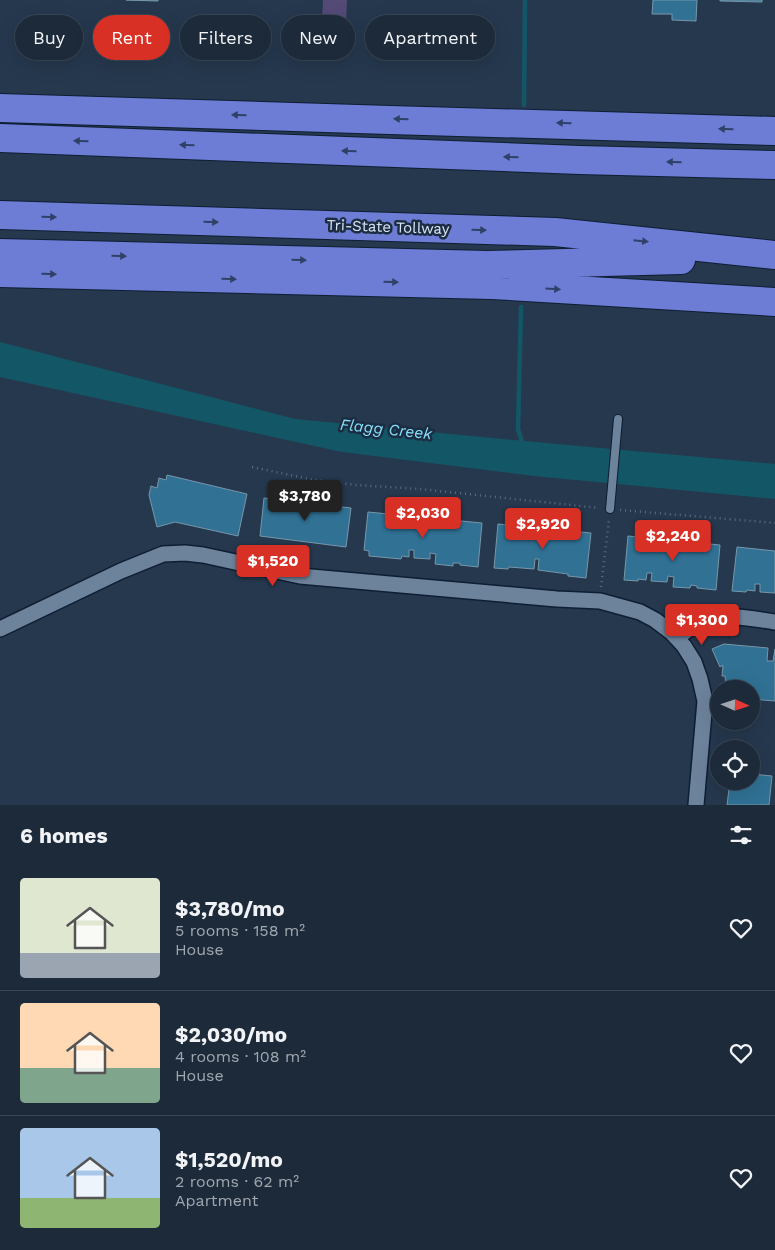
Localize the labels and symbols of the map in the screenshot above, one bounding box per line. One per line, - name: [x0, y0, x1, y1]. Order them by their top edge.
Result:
- one-way arrow: [231, 111, 247, 119]
- one-way arrow: [393, 115, 409, 123]
- one-way arrow: [556, 119, 572, 127]
- one-way arrow: [718, 125, 734, 133]
- one-way arrow: [73, 137, 89, 145]
- one-way arrow: [178, 140, 194, 148]
- one-way arrow: [341, 147, 357, 155]
- one-way arrow: [503, 153, 519, 161]
- one-way arrow: [666, 158, 682, 166]
- one-way arrow: [41, 213, 57, 221]
- street label: Tri-State Tollway: [326, 216, 450, 238]
- one-way arrow: [203, 218, 219, 226]
- one-way arrow: [471, 226, 487, 234]
- one-way arrow: [633, 237, 649, 245]
- one-way arrow: [111, 252, 127, 260]
- one-way arrow: [291, 257, 307, 265]
- one-way arrow: [41, 270, 57, 278]
- one-way arrow: [221, 275, 237, 283]
- one-way arrow: [383, 279, 399, 287]
- one-way arrow: [546, 285, 562, 293]
- water label: Flagg Creek: [339, 415, 434, 443]
- pin: $3,780: [264, 480, 346, 522]
- pin: $2,030: [382, 496, 464, 539]
- pin: $2,920: [502, 508, 584, 550]
- pin: $2,240: [632, 520, 714, 562]
- pin: $1,520: [232, 544, 314, 587]
- pin: $1,300: [661, 604, 743, 646]
- north arrow: [710, 680, 760, 730]

